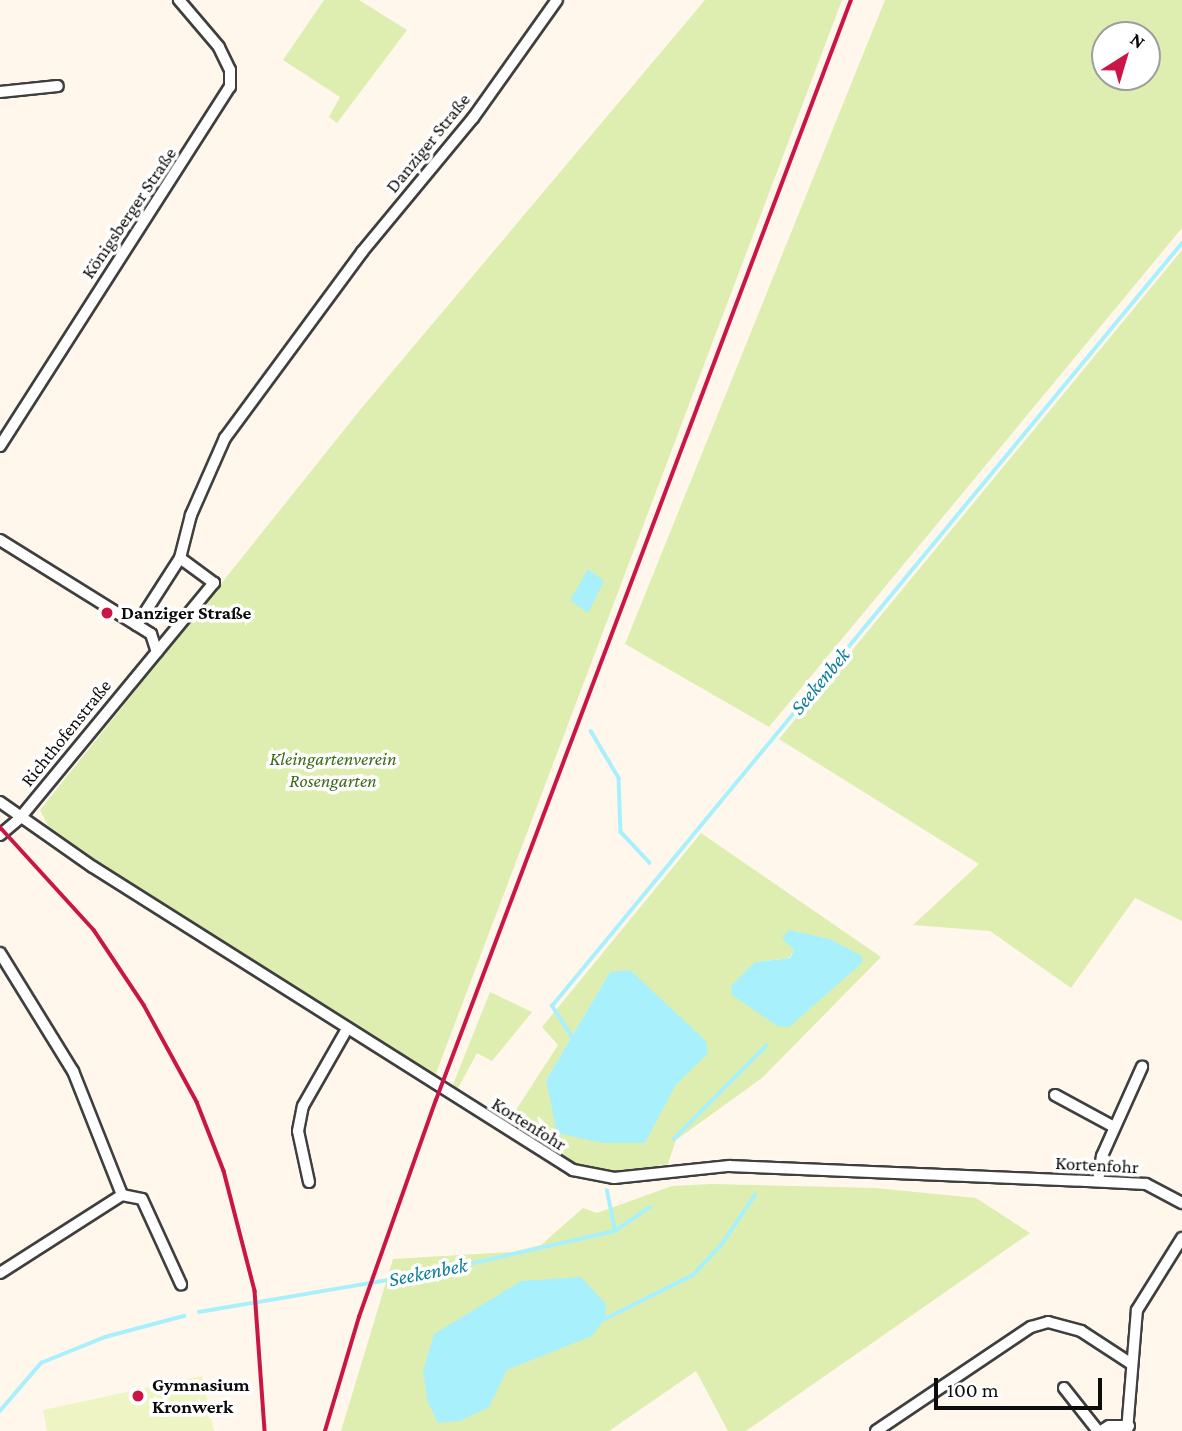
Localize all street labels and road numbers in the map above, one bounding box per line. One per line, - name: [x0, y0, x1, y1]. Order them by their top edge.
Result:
- street label: Danziger Straße: [381, 89, 475, 197]
- street label: Königsberger Straße: [77, 143, 181, 283]
- street label: Richthofenstraße: [16, 675, 116, 791]
- street label: Kortenfohr: [488, 1092, 570, 1156]
- street label: Kortenfohr: [1055, 1151, 1139, 1179]

